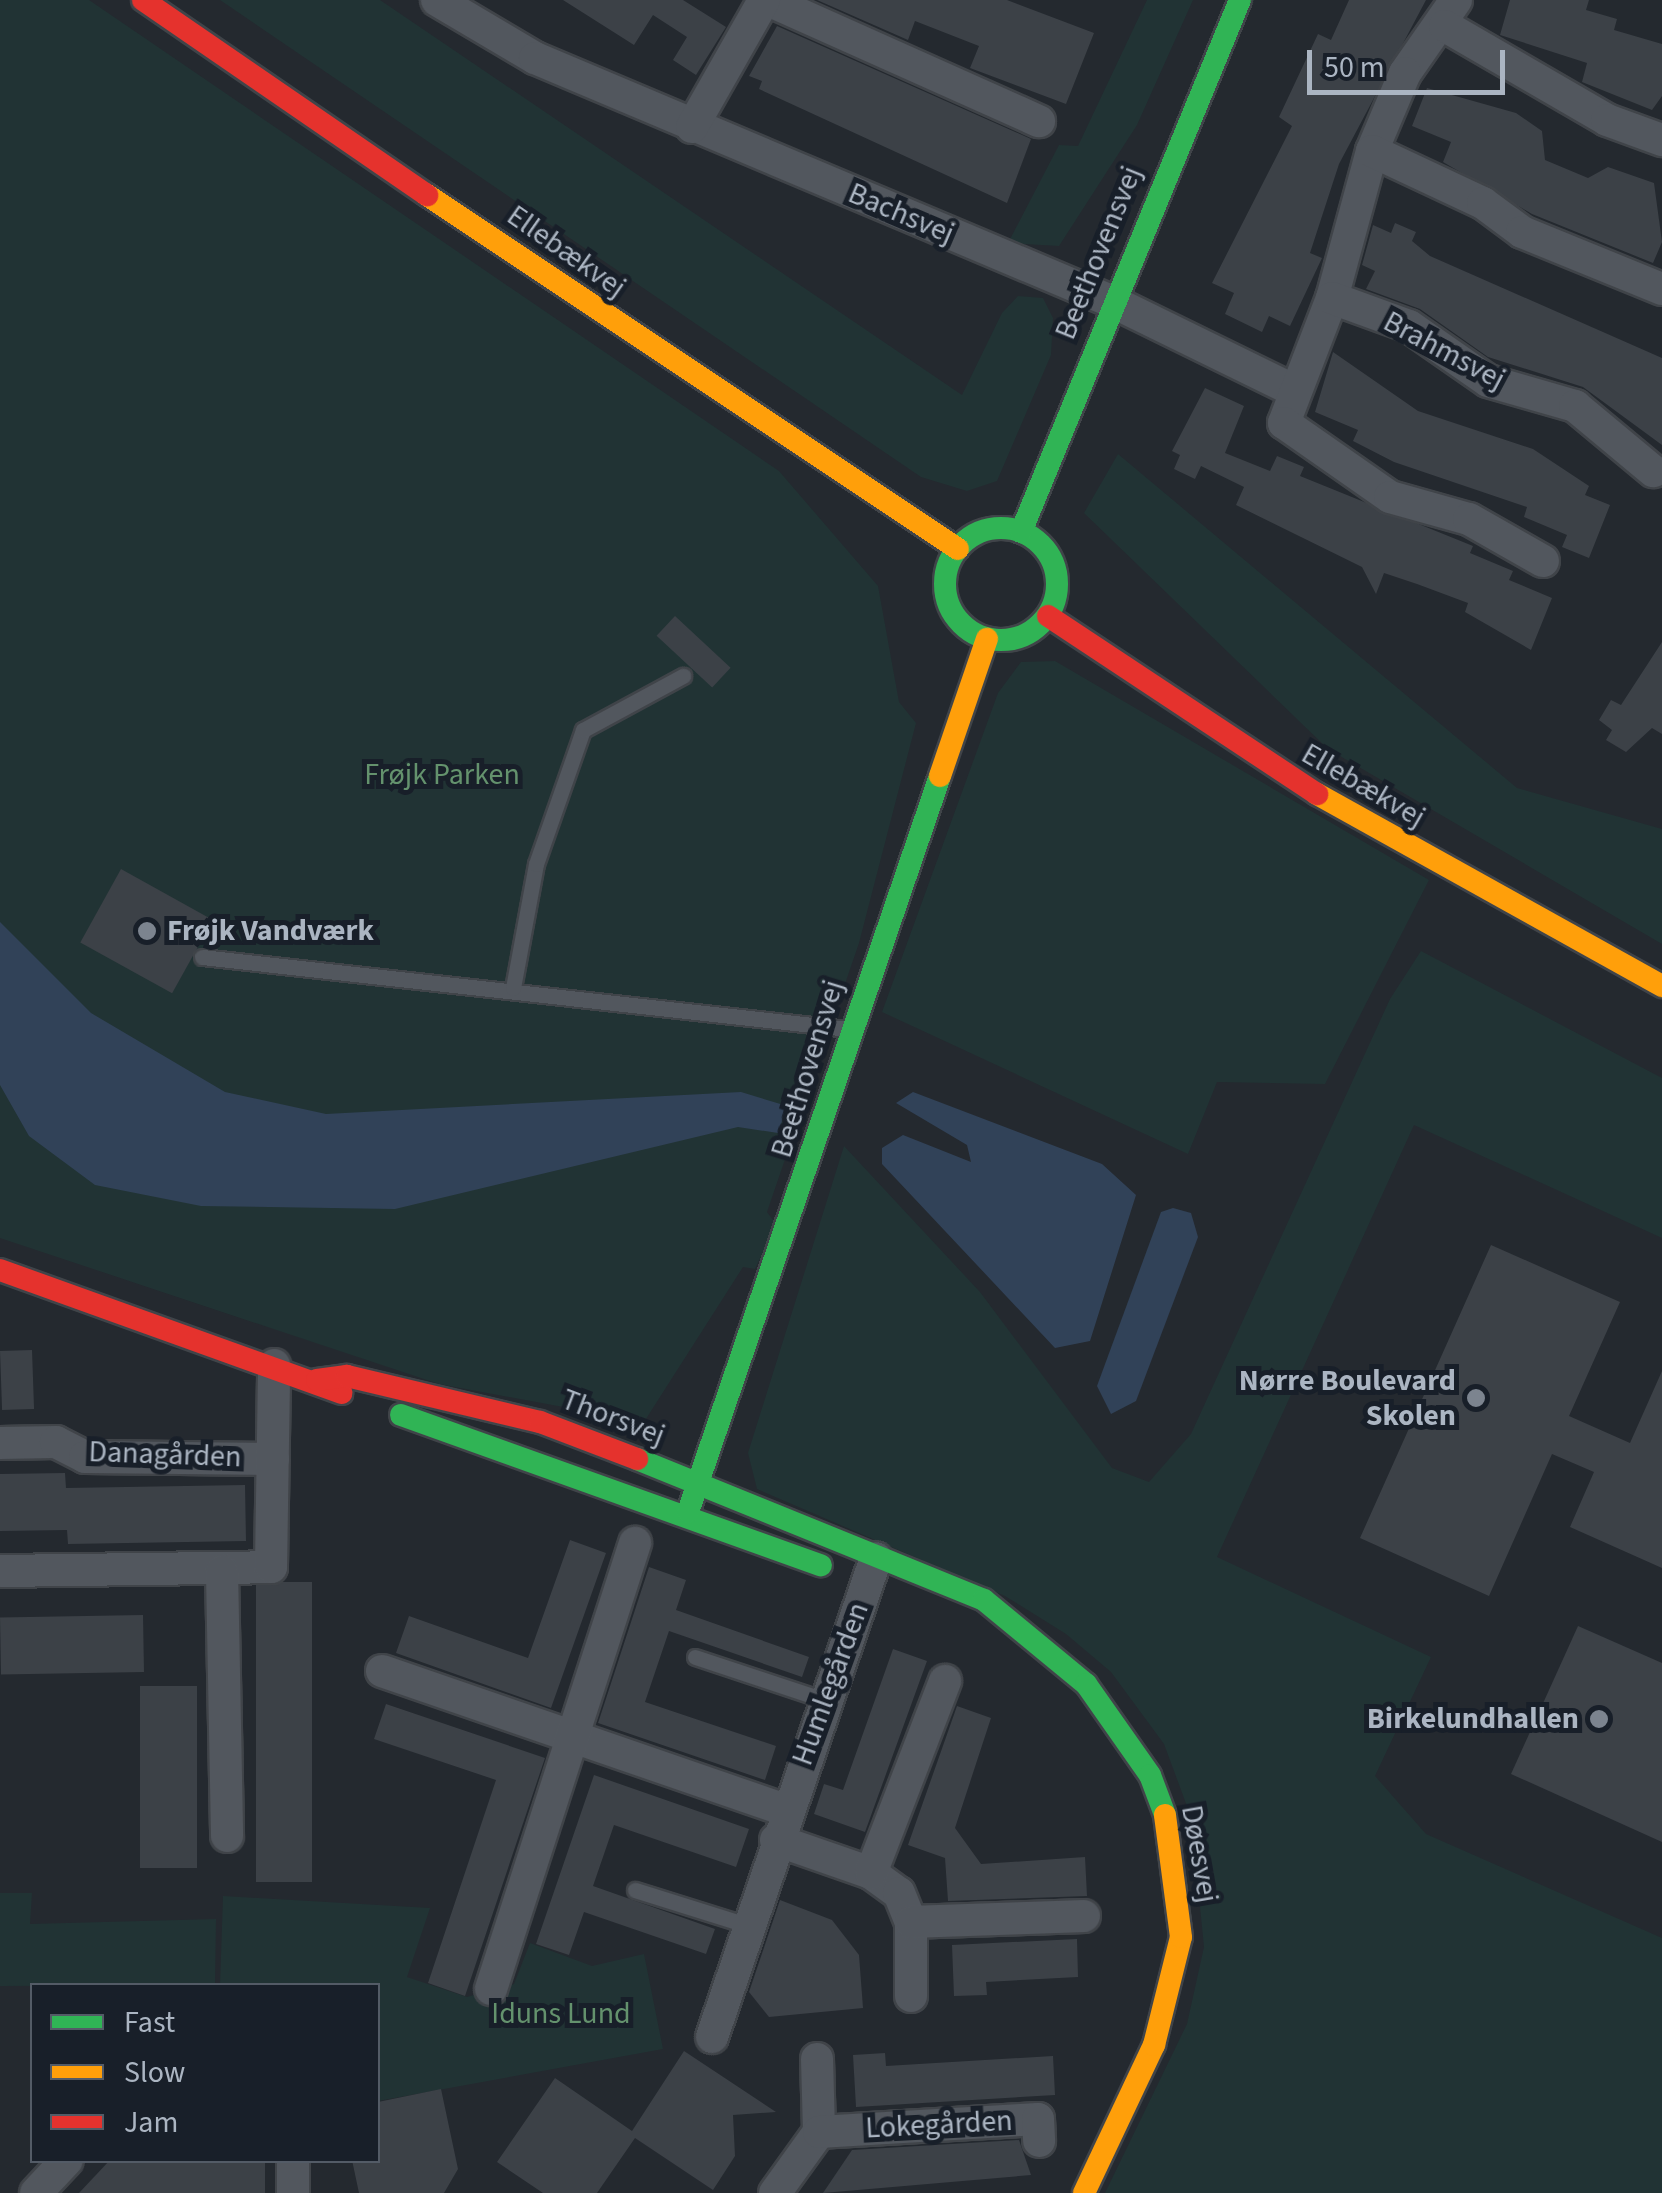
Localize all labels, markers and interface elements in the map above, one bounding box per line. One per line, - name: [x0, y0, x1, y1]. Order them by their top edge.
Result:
- scale bar: [1312, 30, 1510, 92]
- text: 50 m: [1324, 46, 1385, 89]
- street label: Beethovensvej: [1048, 161, 1150, 345]
- street label: Bachsvej: [843, 176, 959, 252]
- street label: Ellebækvej: [500, 198, 632, 306]
- street label: Brahmsvej: [1377, 304, 1511, 398]
- street label: Ellebækvej: [1295, 736, 1431, 836]
- park label: Frøjk Parken: [364, 757, 520, 793]
- place label: Frøjk Vandværk: [167, 913, 374, 949]
- marker: Frøjk Vandværk: [136, 920, 158, 942]
- street label: Beethovensvej: [764, 976, 852, 1162]
- place label: Nørre Boulevard Skolen: [1239, 1363, 1456, 1434]
- street label: Thorsvej: [556, 1382, 670, 1454]
- marker: Nørre Boulevard Skolen: [1465, 1387, 1487, 1409]
- street label: Danagården: [88, 1434, 242, 1476]
- street label: Humlegården: [785, 1598, 877, 1770]
- place label: Birkelundhallen: [1367, 1701, 1579, 1737]
- marker: Birkelundhallen: [1588, 1708, 1610, 1730]
- street label: Døesvej: [1173, 1802, 1225, 1906]
- legend: [30, 1983, 380, 2163]
- park label: Iduns Lund: [491, 1996, 631, 2032]
- text: Fast: [124, 2001, 175, 2044]
- text: Slow: [124, 2051, 185, 2094]
- text: Jam: [124, 2101, 178, 2144]
- street label: Lokegården: [865, 2103, 1013, 2147]

